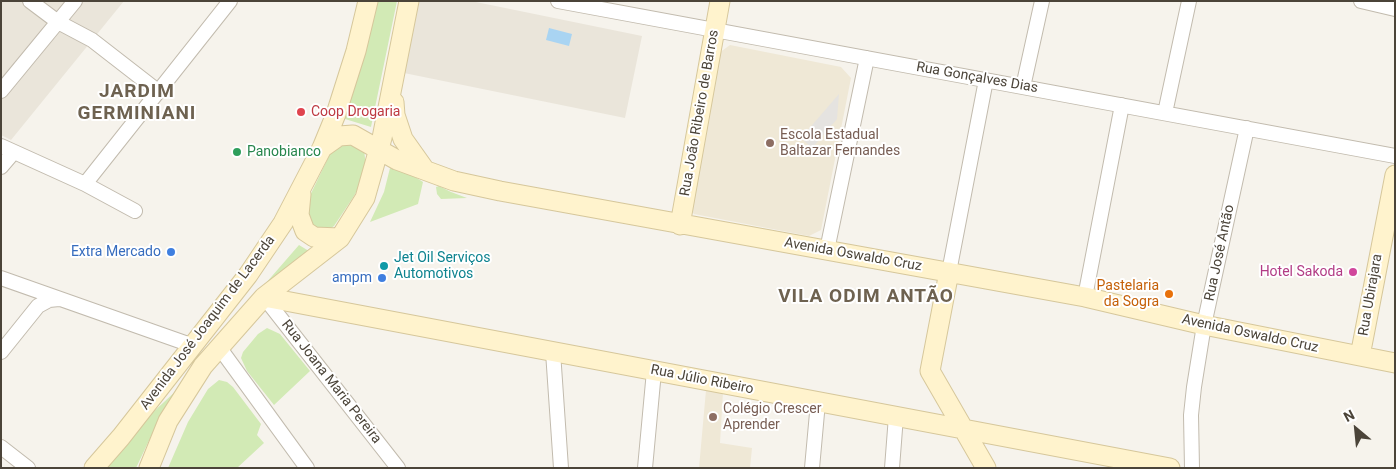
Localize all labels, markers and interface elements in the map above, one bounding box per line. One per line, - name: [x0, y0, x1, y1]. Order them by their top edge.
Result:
- street label: Rua João Ribeiro de Barros: [677, 28, 723, 198]
- street label: Rua Gonçalves Dias: [915, 59, 1039, 97]
- district label: JARDIM GERMINIANI: [76, 81, 198, 125]
- place label: Coop Drogaria: [311, 104, 400, 120]
- marker: Coop Drogaria: [295, 106, 307, 118]
- place label: Escola Estadual Baltazar Fernandes: [780, 127, 900, 160]
- marker: Escola Estadual Baltazar Fernandes: [764, 137, 776, 149]
- place label: Panobianco: [247, 144, 321, 160]
- marker: Panobianco: [231, 146, 243, 158]
- street label: Rua José Antão: [1202, 203, 1238, 303]
- street label: Avenida José Joaquim de Lacerda: [137, 233, 279, 413]
- street label: Avenida Oswaldo Cruz: [783, 235, 923, 275]
- place label: Extra Mercado: [71, 244, 161, 260]
- marker: Extra Mercado: [165, 246, 177, 258]
- place label: Jet Oil Serviços Automotivos: [394, 250, 490, 282]
- street label: Rua Ubirajara: [1356, 253, 1386, 337]
- marker: Jet Oil Serviços Automotivos: [378, 260, 390, 272]
- place label: Hotel Sakoda: [1260, 264, 1343, 280]
- marker: Hotel Sakoda: [1347, 266, 1359, 278]
- place label: ampm: [332, 270, 372, 286]
- marker: ampm: [376, 272, 388, 284]
- place label: Pastelaria da Sogra: [1097, 278, 1159, 310]
- district label: VILA ODIM ANTÃO: [776, 286, 956, 308]
- marker: Pastelaria da Sogra: [1163, 288, 1175, 300]
- street label: Avenida Oswaldo Cruz: [1180, 311, 1320, 357]
- street label: Rua Joana Maria Pereira: [277, 317, 385, 447]
- street label: Rua Júlio Ribeiro: [649, 362, 755, 398]
- place label: Colégio Crescer Aprender: [723, 401, 822, 434]
- north arrow: [1331, 404, 1381, 454]
- text: N: [1341, 406, 1357, 425]
- marker: Colégio Crescer Aprender: [707, 411, 719, 423]

